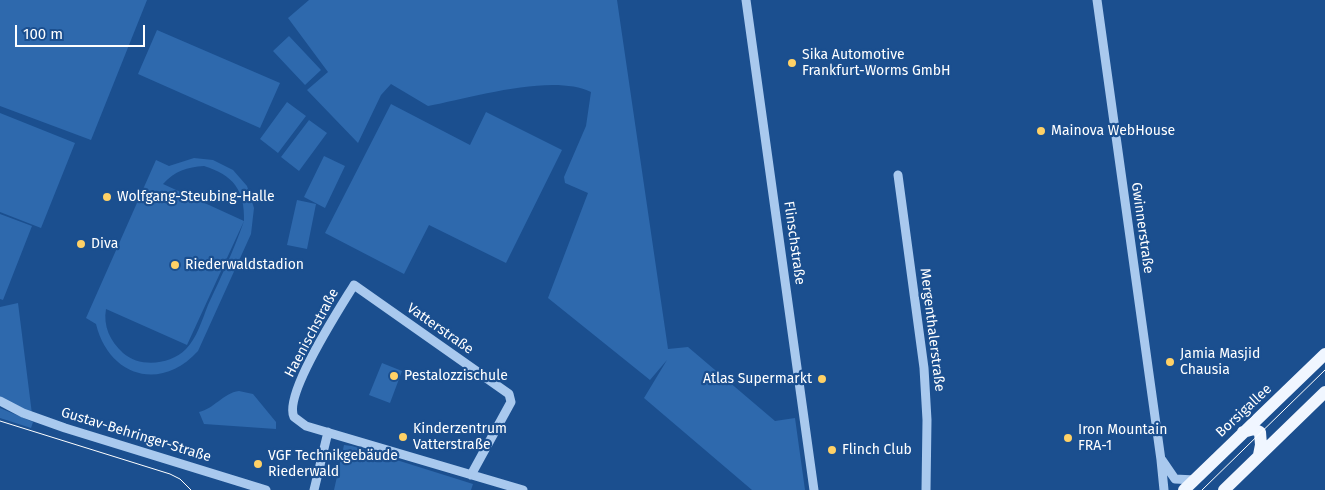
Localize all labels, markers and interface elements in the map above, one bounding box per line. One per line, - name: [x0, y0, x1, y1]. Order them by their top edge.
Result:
- scale bar: [18, 15, 148, 47]
- text: 100 m: [23, 25, 63, 43]
- place label: Sika Automotive Frankfurt-Worms GmbH: [802, 47, 951, 80]
- marker: Sika Automotive Frankfurt-Worms GmbH: [786, 57, 798, 69]
- place label: Mainova WebHouse: [1051, 123, 1175, 139]
- marker: Mainova WebHouse: [1035, 125, 1047, 137]
- street label: Gwinnerstraße: [1127, 181, 1157, 275]
- place label: Wolfgang-Steubing-Halle: [117, 189, 275, 205]
- marker: Wolfgang-Steubing-Halle: [101, 191, 113, 203]
- street label: Flinschstraße: [780, 200, 808, 286]
- place label: Diva: [91, 236, 118, 252]
- marker: Diva: [75, 238, 87, 250]
- place label: Riederwaldstadion: [185, 257, 304, 273]
- marker: Riederwaldstadion: [169, 259, 181, 271]
- street label: Mergenthalerstraße: [916, 267, 948, 393]
- street label: Haenischstraße: [281, 286, 343, 380]
- street label: Vatterstraße: [403, 300, 477, 358]
- place label: Jamia Masjid Chausia: [1180, 346, 1260, 378]
- marker: Jamia Masjid Chausia: [1164, 356, 1176, 368]
- place label: Pestalozzischule: [404, 368, 508, 384]
- marker: Pestalozzischule: [388, 370, 400, 382]
- place label: Atlas Supermarkt: [703, 371, 812, 387]
- marker: Atlas Supermarkt: [816, 373, 828, 385]
- street label: Borsigallee: [1213, 381, 1275, 441]
- street label: Gustav-Behringer-Straße: [59, 404, 213, 466]
- place label: Kinderzentrum Vatterstraße: [413, 421, 507, 454]
- place label: Iron Mountain FRA-1: [1078, 422, 1167, 454]
- marker: Kinderzentrum Vatterstraße: [397, 431, 409, 443]
- marker: Iron Mountain FRA-1: [1062, 432, 1074, 444]
- place label: Flinch Club: [842, 442, 912, 458]
- marker: Flinch Club: [826, 444, 838, 456]
- place label: VGF Technikgebäude Riederwald: [268, 448, 398, 481]
- marker: VGF Technikgebäude Riederwald: [252, 458, 264, 470]

